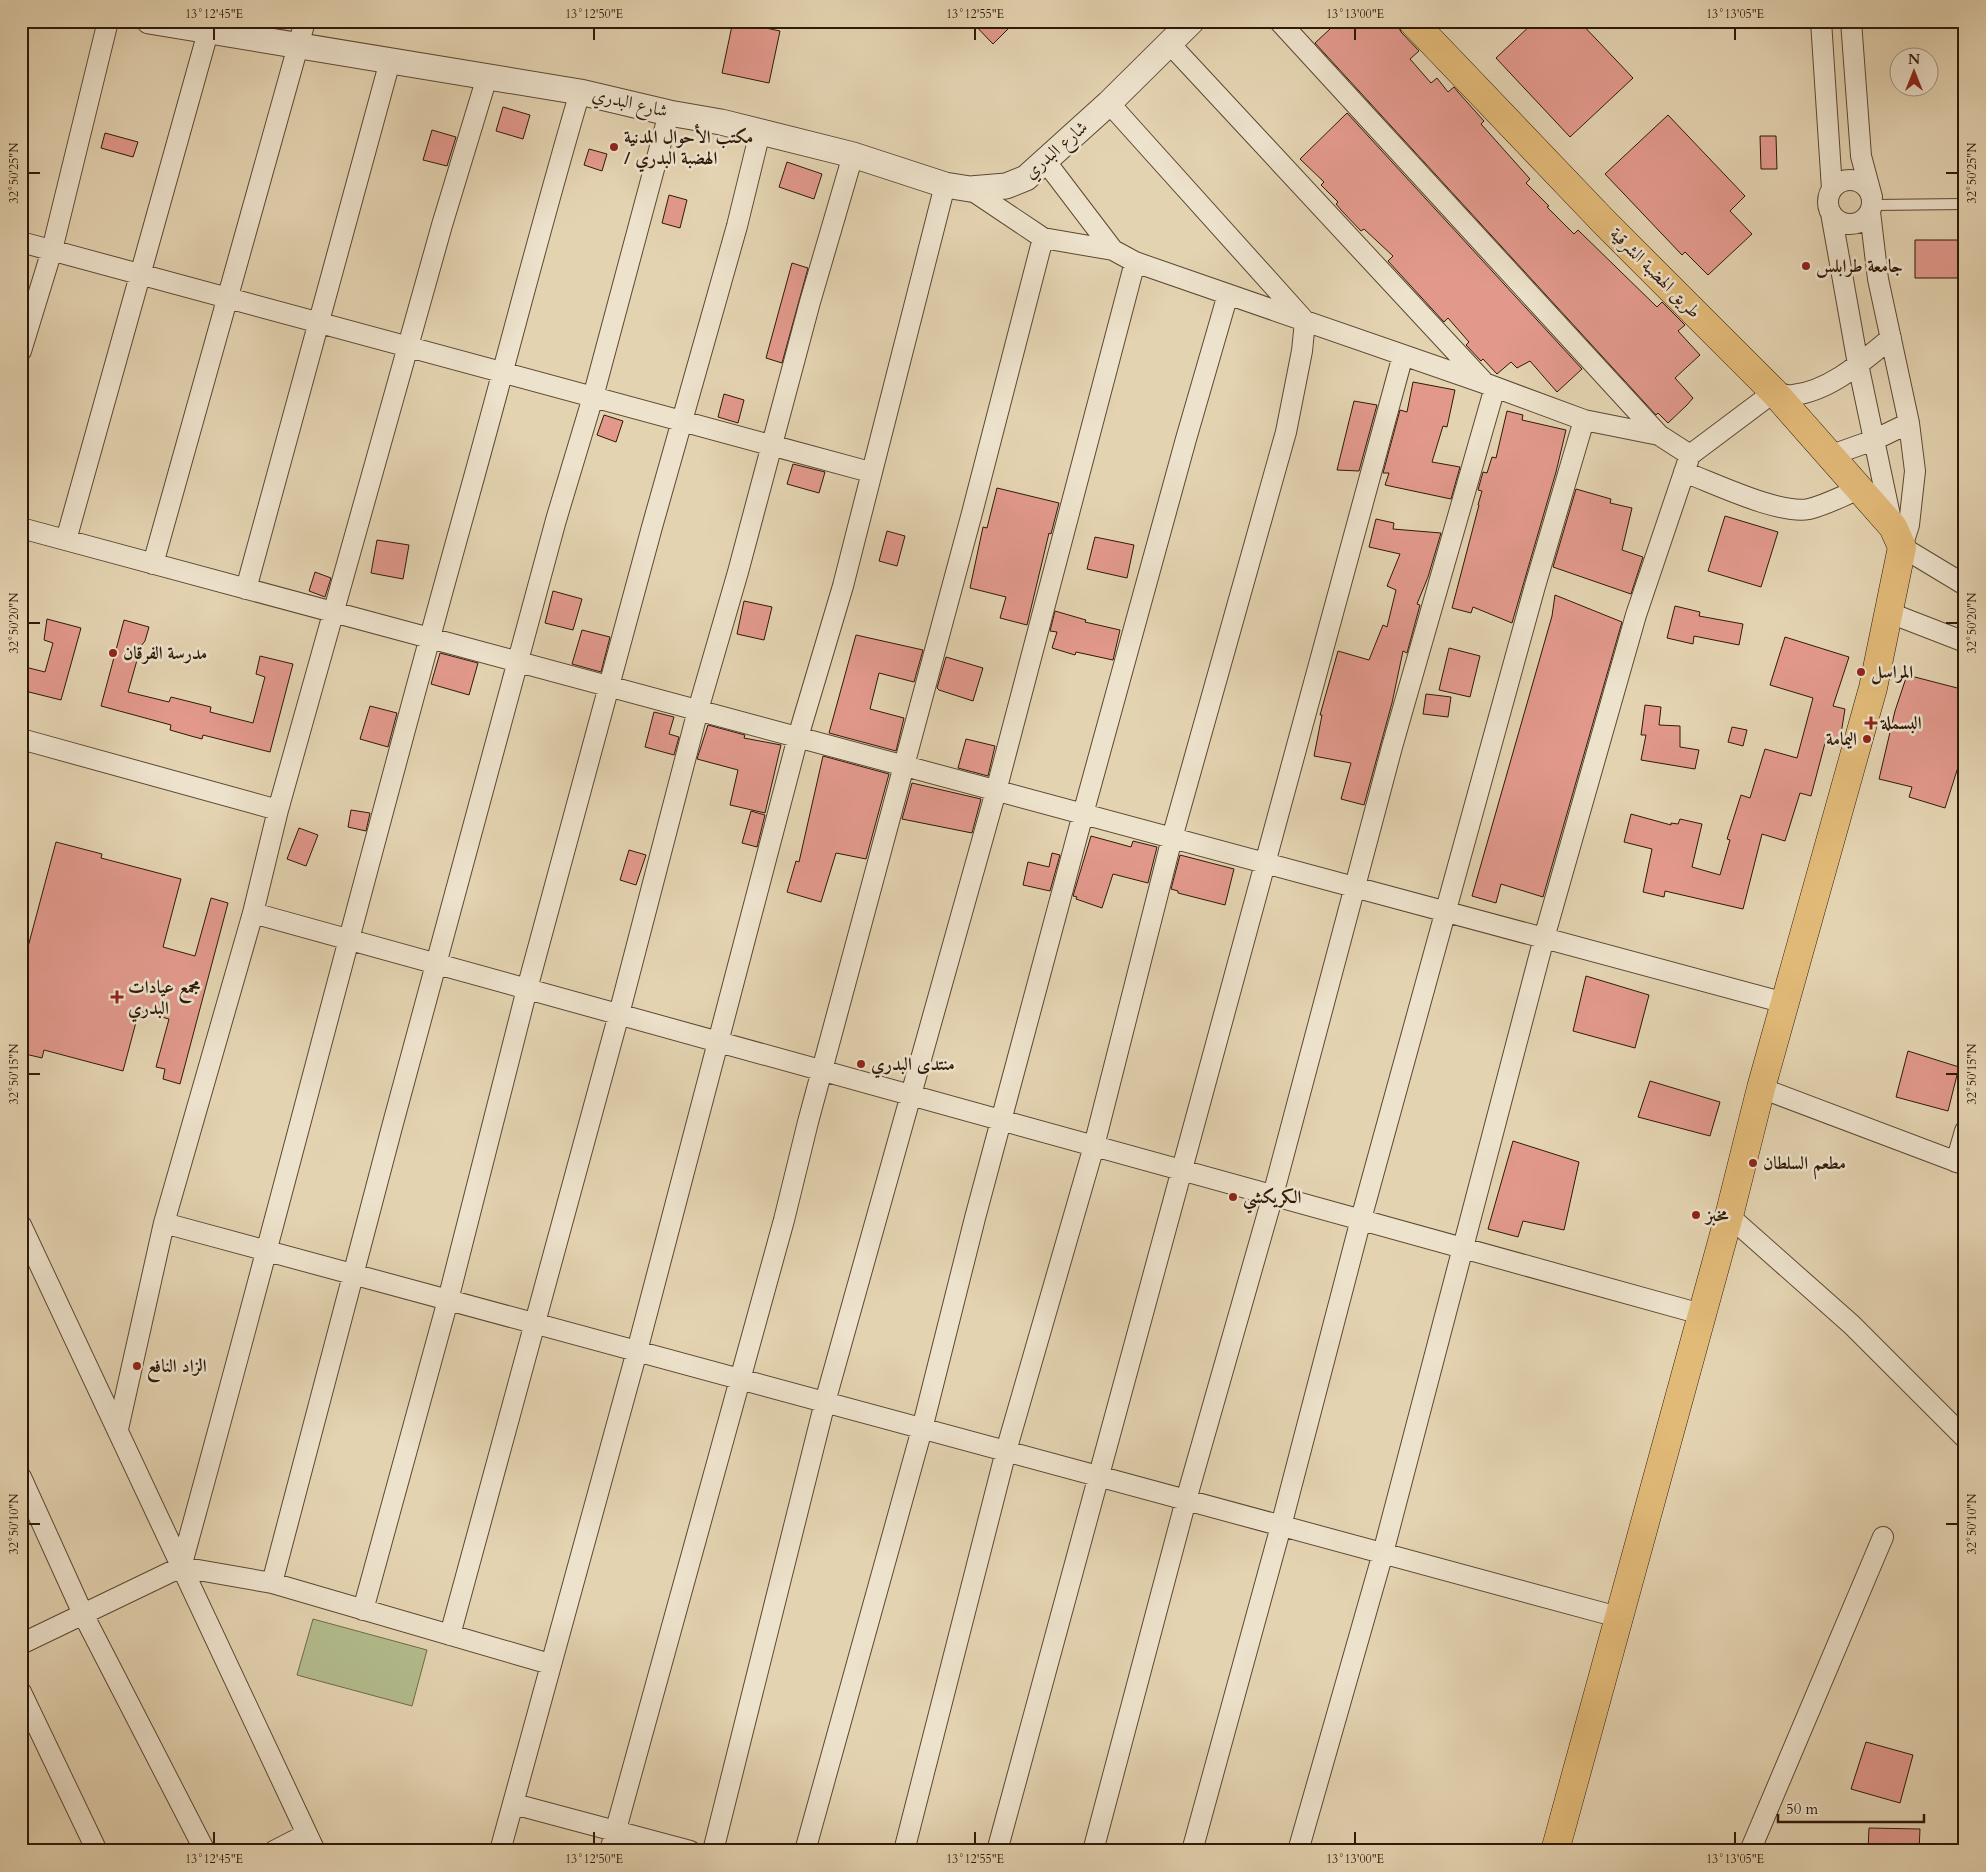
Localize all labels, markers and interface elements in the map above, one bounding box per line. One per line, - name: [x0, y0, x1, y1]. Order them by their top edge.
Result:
- text: 13°12'45"E: [185, 6, 243, 22]
- text: 13°12'50"E: [565, 6, 623, 22]
- text: 13°12'55"E: [946, 6, 1004, 22]
- text: 13°13'00"E: [1326, 6, 1384, 22]
- text: 13°13'05"E: [1706, 6, 1764, 22]
- north arrow: [1888, 48, 1938, 98]
- text: N: [1908, 50, 1920, 69]
- street label: شارع البدري: [589, 82, 670, 126]
- street label: شارع البدري: [1019, 115, 1095, 186]
- place label: مكتب الأحوال المدنية / الهضبة البدري: [624, 123, 753, 173]
- marker: مكتب الأحوال المدنية / الهضبة البدري: [608, 141, 620, 153]
- text: 32°50'25"N: [6, 142, 22, 203]
- text: 32°50'25"N: [1964, 142, 1980, 203]
- street label: طريق الهضبة الشرقية: [1604, 222, 1706, 324]
- place label: جامعة طرابلس: [1816, 254, 1903, 279]
- marker: جامعة طرابلس: [1800, 260, 1812, 272]
- text: 32°50'20"N: [6, 592, 22, 653]
- text: 32°50'20"N: [1964, 592, 1980, 653]
- place label: مدرسة الفرقان: [123, 641, 207, 666]
- marker: مدرسة الفرقان: [107, 647, 119, 659]
- place label: المراسل: [1871, 660, 1913, 685]
- marker: المراسل: [1855, 666, 1867, 678]
- place label: البسملة: [1880, 711, 1922, 736]
- marker: البسملة: [1865, 717, 1877, 729]
- place label: اليمامة: [1826, 727, 1857, 752]
- marker: اليمامة: [1861, 733, 1873, 745]
- place label: مجمع عيادات البدري: [128, 975, 201, 1023]
- marker: مجمع عيادات البدري: [110, 990, 124, 1004]
- text: 32°50'15"N: [6, 1043, 22, 1104]
- text: 32°50'15"N: [1964, 1043, 1980, 1104]
- place label: منتدى البدري: [871, 1052, 955, 1079]
- marker: منتدى البدري: [855, 1058, 867, 1070]
- place label: مطعم السلطان: [1763, 1151, 1846, 1180]
- marker: مطعم السلطان: [1747, 1157, 1759, 1169]
- place label: الكريكشي: [1243, 1185, 1302, 1214]
- marker: الكريكشي: [1227, 1191, 1239, 1203]
- place label: مخبز: [1704, 1203, 1730, 1228]
- marker: مخبز: [1690, 1209, 1702, 1221]
- place label: الزاد النافع: [147, 1354, 207, 1383]
- marker: الزاد النافع: [131, 1360, 143, 1372]
- text: 32°50'10"N: [6, 1493, 22, 1554]
- text: 32°50'10"N: [1964, 1493, 1980, 1554]
- scale bar: [1778, 1792, 1925, 1824]
- text: 50 m: [1786, 1799, 1818, 1819]
- text: 13°12'45"E: [185, 1851, 243, 1867]
- text: 13°12'50"E: [565, 1851, 623, 1867]
- text: 13°12'55"E: [946, 1851, 1004, 1867]
- text: 13°13'00"E: [1326, 1851, 1384, 1867]
- text: 13°13'05"E: [1706, 1851, 1764, 1867]

